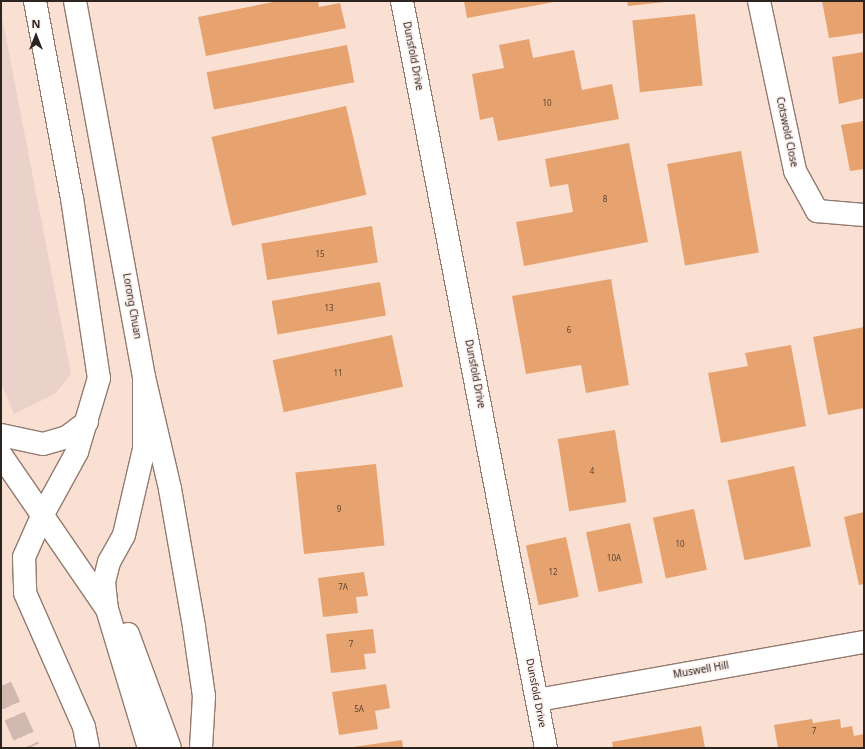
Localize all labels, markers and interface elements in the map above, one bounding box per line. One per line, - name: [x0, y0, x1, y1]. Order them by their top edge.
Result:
- north arrow: [16, 16, 56, 56]
- text: N: [32, 16, 40, 31]
- street label: Dunsfold Drive: [400, 20, 426, 92]
- street label: Cotswold Close: [774, 96, 800, 168]
- house number: 10: [542, 98, 552, 108]
- house number: 8: [603, 194, 607, 204]
- house number: 15: [315, 249, 325, 259]
- street label: Lorong Chuan: [120, 272, 144, 340]
- house number: 13: [324, 303, 334, 313]
- house number: 6: [567, 325, 571, 335]
- street label: Dunsfold Drive: [462, 338, 488, 410]
- house number: 11: [333, 368, 343, 378]
- house number: 4: [590, 466, 594, 476]
- house number: 9: [337, 504, 341, 514]
- house number: 10: [675, 539, 685, 549]
- house number: 10A: [607, 553, 621, 563]
- house number: 12: [548, 567, 558, 577]
- house number: 7A: [338, 582, 348, 592]
- house number: 7: [349, 639, 353, 649]
- street label: Dunsfold Drive: [523, 657, 549, 729]
- street label: Muswell Hill: [672, 659, 730, 681]
- house number: 5A: [354, 704, 364, 714]
- house number: 7: [812, 726, 816, 736]

